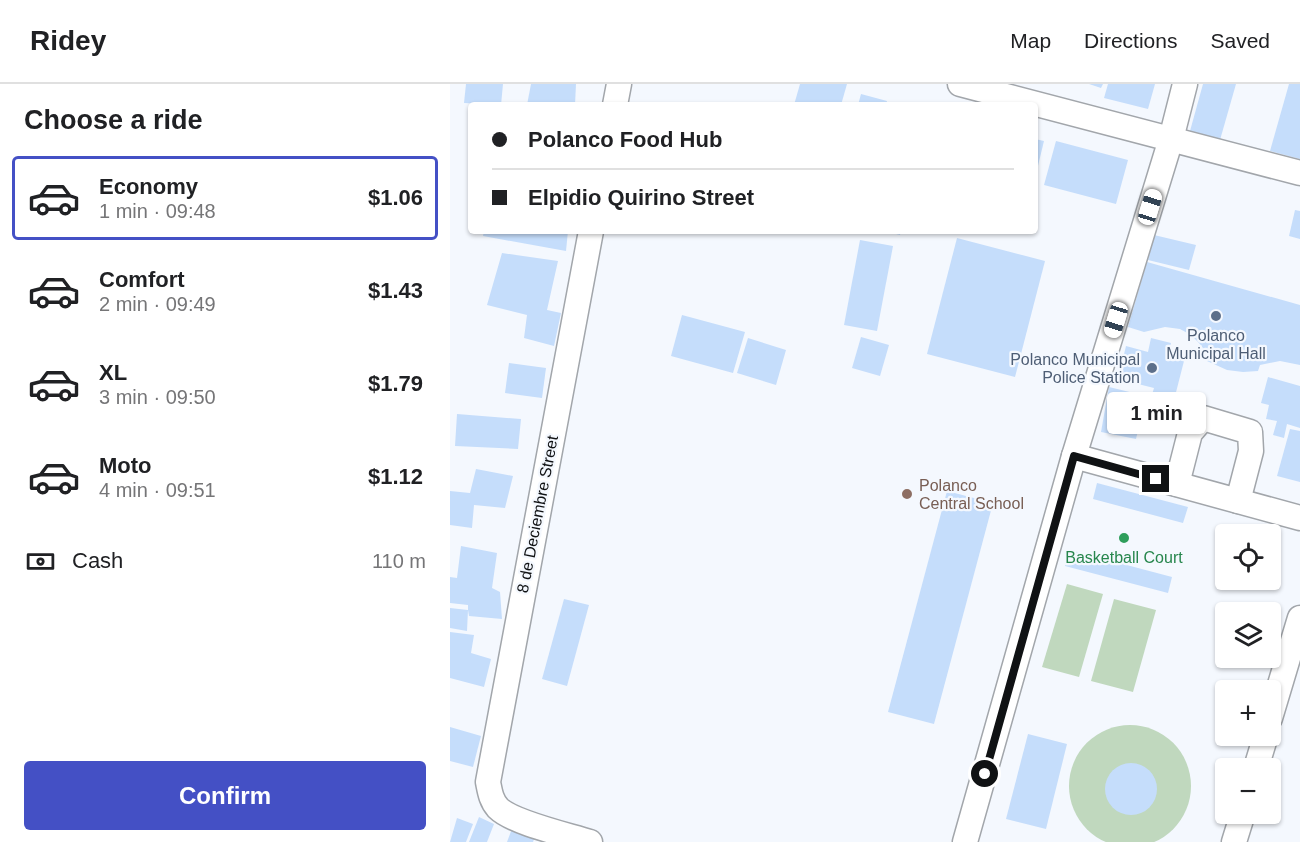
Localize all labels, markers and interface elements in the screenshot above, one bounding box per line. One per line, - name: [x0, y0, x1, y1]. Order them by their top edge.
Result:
- text: Ridey: [30, 25, 106, 56]
- text: Map: [1010, 29, 1051, 52]
- text: Directions: [1084, 29, 1177, 52]
- text: Saved: [1210, 29, 1270, 52]
- text: Choose a ride: [24, 105, 203, 135]
- text: Polanco Food Hub: [528, 127, 722, 152]
- icon: car: [27, 171, 81, 225]
- text: Economy: [99, 174, 198, 199]
- text: $1.06: [368, 185, 423, 210]
- text: Elpidio Quirino Street: [528, 185, 754, 210]
- car: [1136, 187, 1164, 227]
- text: 1 min · 09:48: [99, 200, 216, 222]
- icon: car: [27, 264, 81, 318]
- text: Comfort: [99, 267, 185, 292]
- text: $1.43: [368, 278, 423, 303]
- text: 2 min · 09:49: [99, 293, 216, 315]
- car: [1102, 300, 1130, 340]
- marker: Polanco Municipal Hall: [1209, 309, 1223, 323]
- place label: Polanco Municipal Hall: [1166, 327, 1266, 362]
- place label: Polanco Municipal Police Station: [1010, 351, 1140, 386]
- icon: car: [27, 357, 81, 411]
- text: XL: [99, 360, 127, 385]
- marker: Polanco Municipal Police Station: [1145, 361, 1159, 375]
- text: $1.79: [368, 371, 423, 396]
- text: 3 min · 09:50: [99, 386, 216, 408]
- callout: 1 min: [1106, 392, 1206, 434]
- text: 1 min: [1130, 402, 1183, 424]
- street label: 8 de Deciembre Street: [514, 433, 561, 594]
- icon: car: [27, 450, 81, 504]
- text: Moto: [99, 453, 152, 478]
- text: $1.12: [368, 464, 423, 489]
- route end: [1142, 465, 1169, 492]
- place label: Polanco Central School: [919, 477, 1024, 512]
- text: 4 min · 09:51: [99, 479, 216, 501]
- marker: Polanco Central School: [900, 487, 914, 501]
- map controls: [1215, 524, 1281, 824]
- button: locate: [1215, 524, 1281, 590]
- marker: Basketball Court: [1117, 531, 1131, 545]
- icon: cash: [24, 545, 57, 578]
- text: Cash: [72, 548, 123, 573]
- place label: Basketball Court: [1065, 549, 1183, 566]
- text: 110 m: [372, 550, 426, 572]
- button: layers: [1215, 602, 1281, 668]
- button: +: [1215, 680, 1281, 746]
- button: −: [1215, 758, 1281, 824]
- route start: [971, 760, 998, 787]
- button: Confirm: [24, 761, 426, 830]

